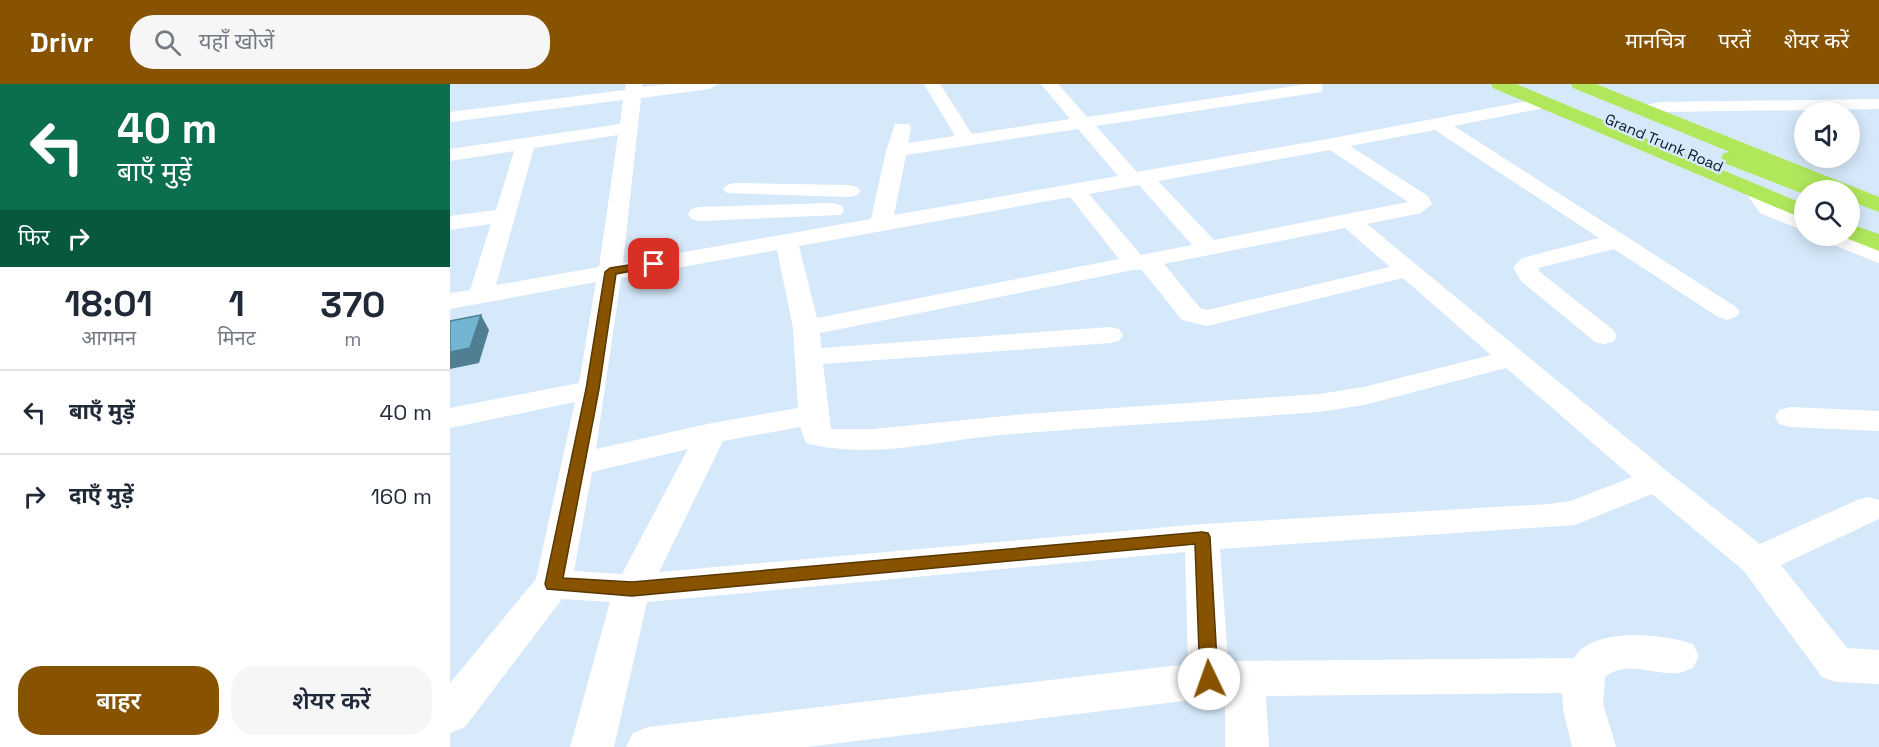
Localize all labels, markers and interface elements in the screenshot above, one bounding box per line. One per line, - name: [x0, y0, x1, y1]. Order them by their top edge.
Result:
- search box: [130, 15, 550, 69]
- text: Drivr: [30, 24, 94, 60]
- icon: search: [151, 26, 184, 59]
- text: यहाँ खोजें: [199, 27, 274, 55]
- text: मानचित्र: [1625, 27, 1685, 54]
- text: परतें: [1718, 27, 1751, 54]
- text: शेयर करें: [1784, 27, 1849, 54]
- text: 40 m: [117, 102, 217, 155]
- map controls: [1794, 102, 1860, 246]
- button: sound: [1794, 102, 1860, 168]
- icon: left: [18, 108, 96, 186]
- street label: Grand Trunk Road: [1602, 109, 1726, 176]
- text: बाएँ मुड़ें: [117, 154, 192, 189]
- button: search: [1794, 180, 1860, 246]
- icon: right: [62, 222, 95, 255]
- text: फिर: [18, 223, 50, 251]
- pin: [628, 238, 679, 289]
- icon: arrive: [637, 247, 670, 280]
- text: 18:01: [65, 281, 153, 327]
- text: 1: [228, 281, 245, 327]
- text: 370: [320, 282, 385, 328]
- text: आगमन: [81, 325, 136, 351]
- text: मिनट: [217, 325, 256, 351]
- text: m: [344, 326, 361, 352]
- icon: left: [18, 396, 51, 429]
- text: बाएँ मुड़ें: [69, 397, 135, 425]
- text: 40 m: [380, 398, 432, 426]
- icon: right: [18, 480, 51, 513]
- text: दाएँ मुड़ें: [69, 481, 134, 509]
- text: 160 m: [371, 482, 432, 510]
- position arrow: [1177, 647, 1241, 711]
- button: बाहर: [18, 666, 219, 735]
- button: शेयर करें: [231, 666, 432, 735]

